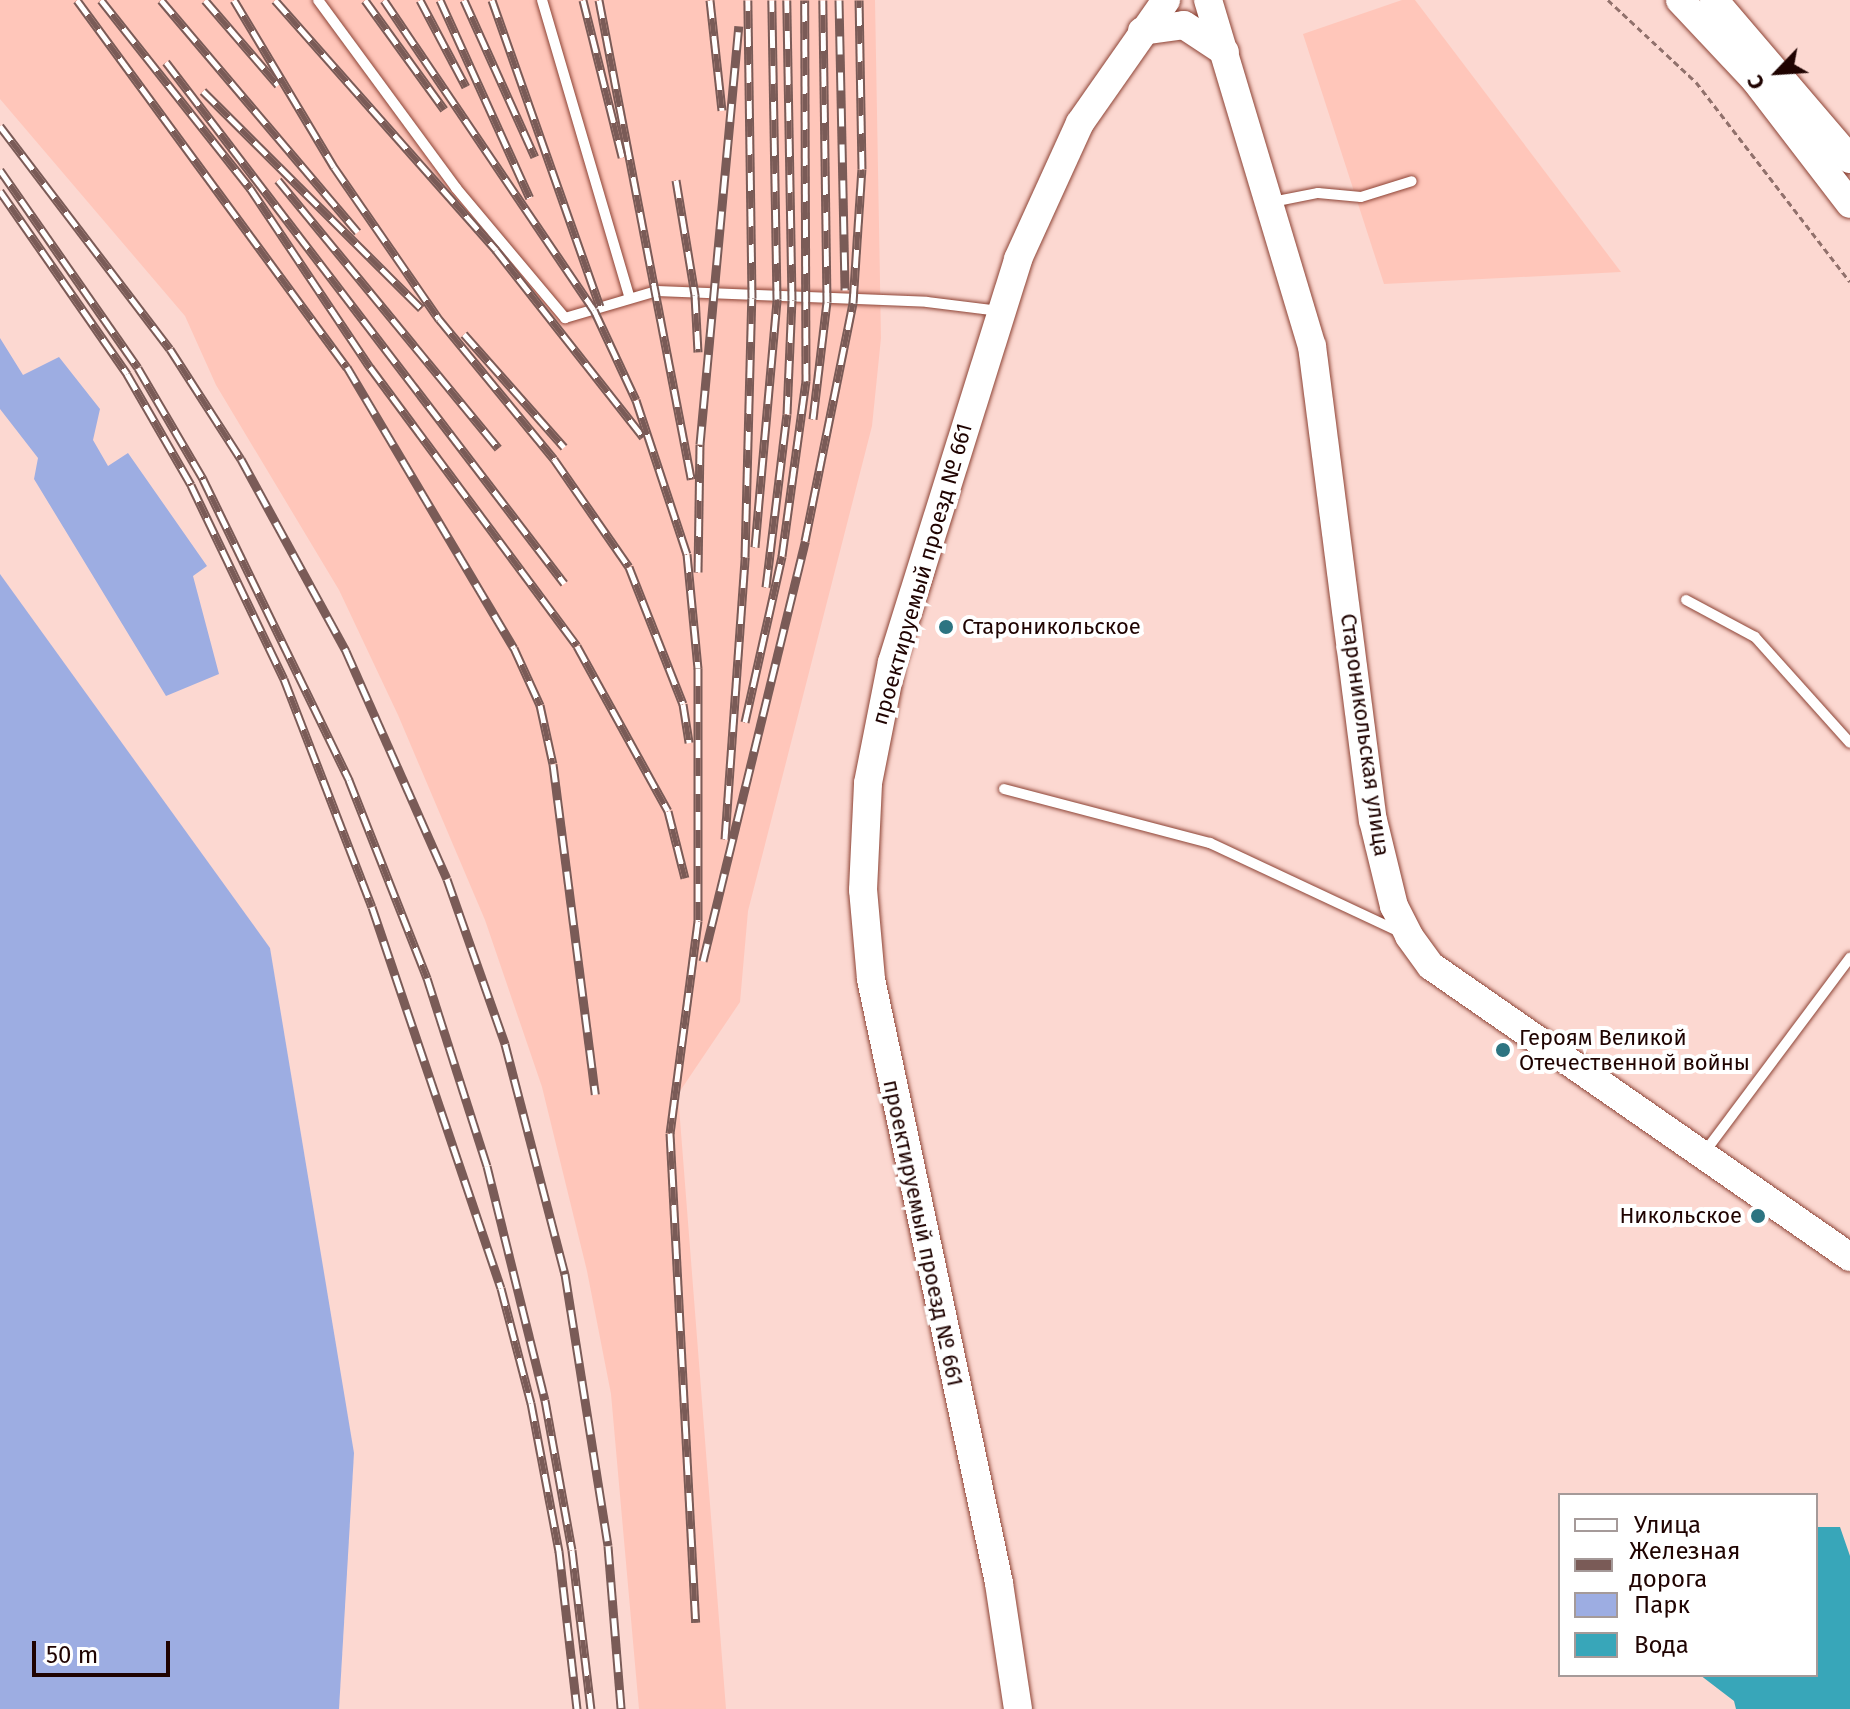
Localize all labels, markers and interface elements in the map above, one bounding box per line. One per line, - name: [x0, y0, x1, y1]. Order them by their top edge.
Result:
- north arrow: [1738, 32, 1818, 112]
- text: С: [1741, 71, 1771, 94]
- street label: проектируемый проезд № 661: [866, 420, 978, 728]
- street label: Староникольская улица: [1335, 612, 1395, 858]
- place label: Староникольское: [962, 614, 1141, 640]
- marker: Староникольское: [937, 618, 955, 636]
- place label: Героям Великой Отечественной войны: [1519, 1024, 1750, 1076]
- marker: Героям Великой Отечественной войны: [1494, 1041, 1512, 1059]
- street label: проектируемый проезд № 661: [878, 1077, 968, 1389]
- place label: Никольское: [1619, 1203, 1742, 1229]
- marker: Никольское: [1749, 1207, 1767, 1225]
- legend: [1558, 1493, 1818, 1677]
- text: Улица: [1634, 1511, 1701, 1539]
- text: Железная дорога: [1629, 1537, 1740, 1593]
- text: Парк: [1634, 1591, 1690, 1619]
- scale bar: [36, 1625, 174, 1675]
- text: Вода: [1634, 1631, 1689, 1659]
- text: 50 m: [46, 1641, 98, 1669]

